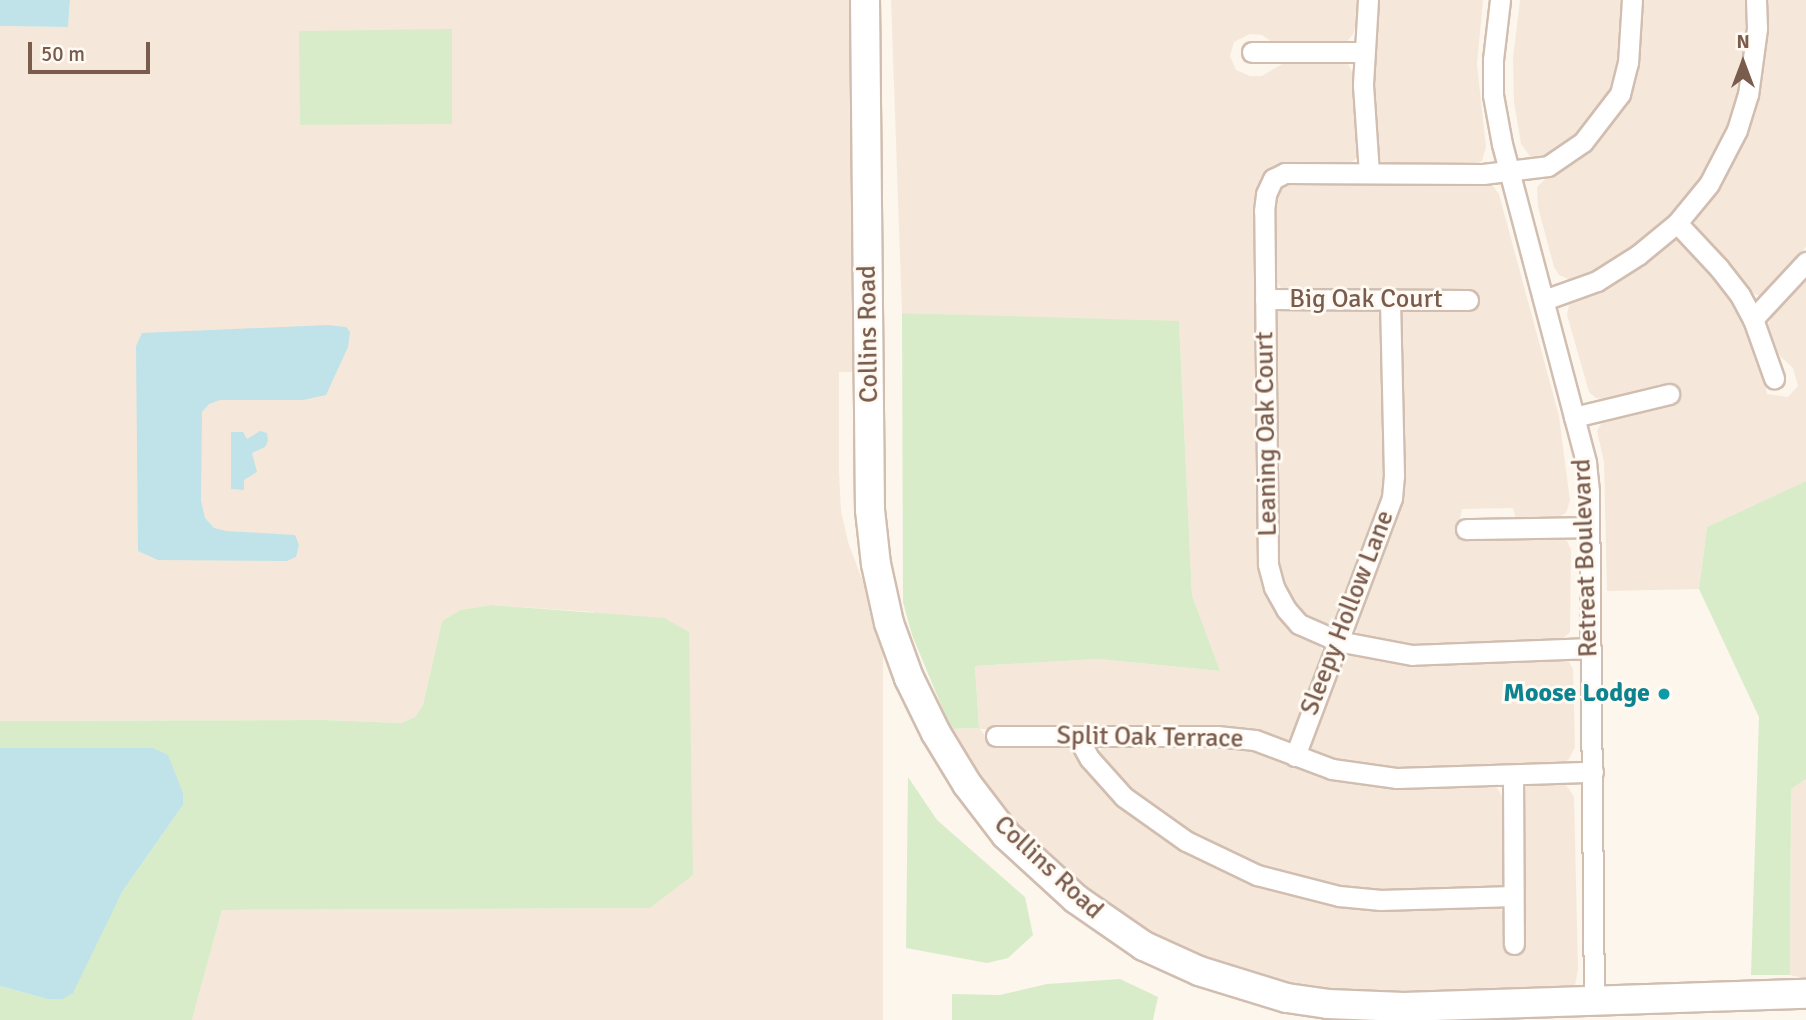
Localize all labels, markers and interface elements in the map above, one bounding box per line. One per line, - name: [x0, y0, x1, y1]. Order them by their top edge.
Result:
- scale bar: [32, 28, 154, 72]
- north arrow: [1708, 28, 1778, 98]
- text: N: [1736, 30, 1750, 54]
- text: 50 m: [41, 41, 85, 67]
- street label: Collins Road: [852, 265, 886, 403]
- street label: Big Oak Court: [1289, 284, 1443, 316]
- street label: Leaning Oak Court: [1250, 331, 1284, 537]
- street label: Retreat Boulevard: [1567, 458, 1605, 658]
- street label: Sleepy Hollow Lane: [1295, 506, 1401, 720]
- place label: Moose Lodge: [1503, 678, 1650, 710]
- marker: Moose Lodge: [1656, 686, 1672, 702]
- street label: Split Oak Terrace: [1056, 721, 1244, 755]
- street label: Collins Road: [987, 810, 1109, 926]

